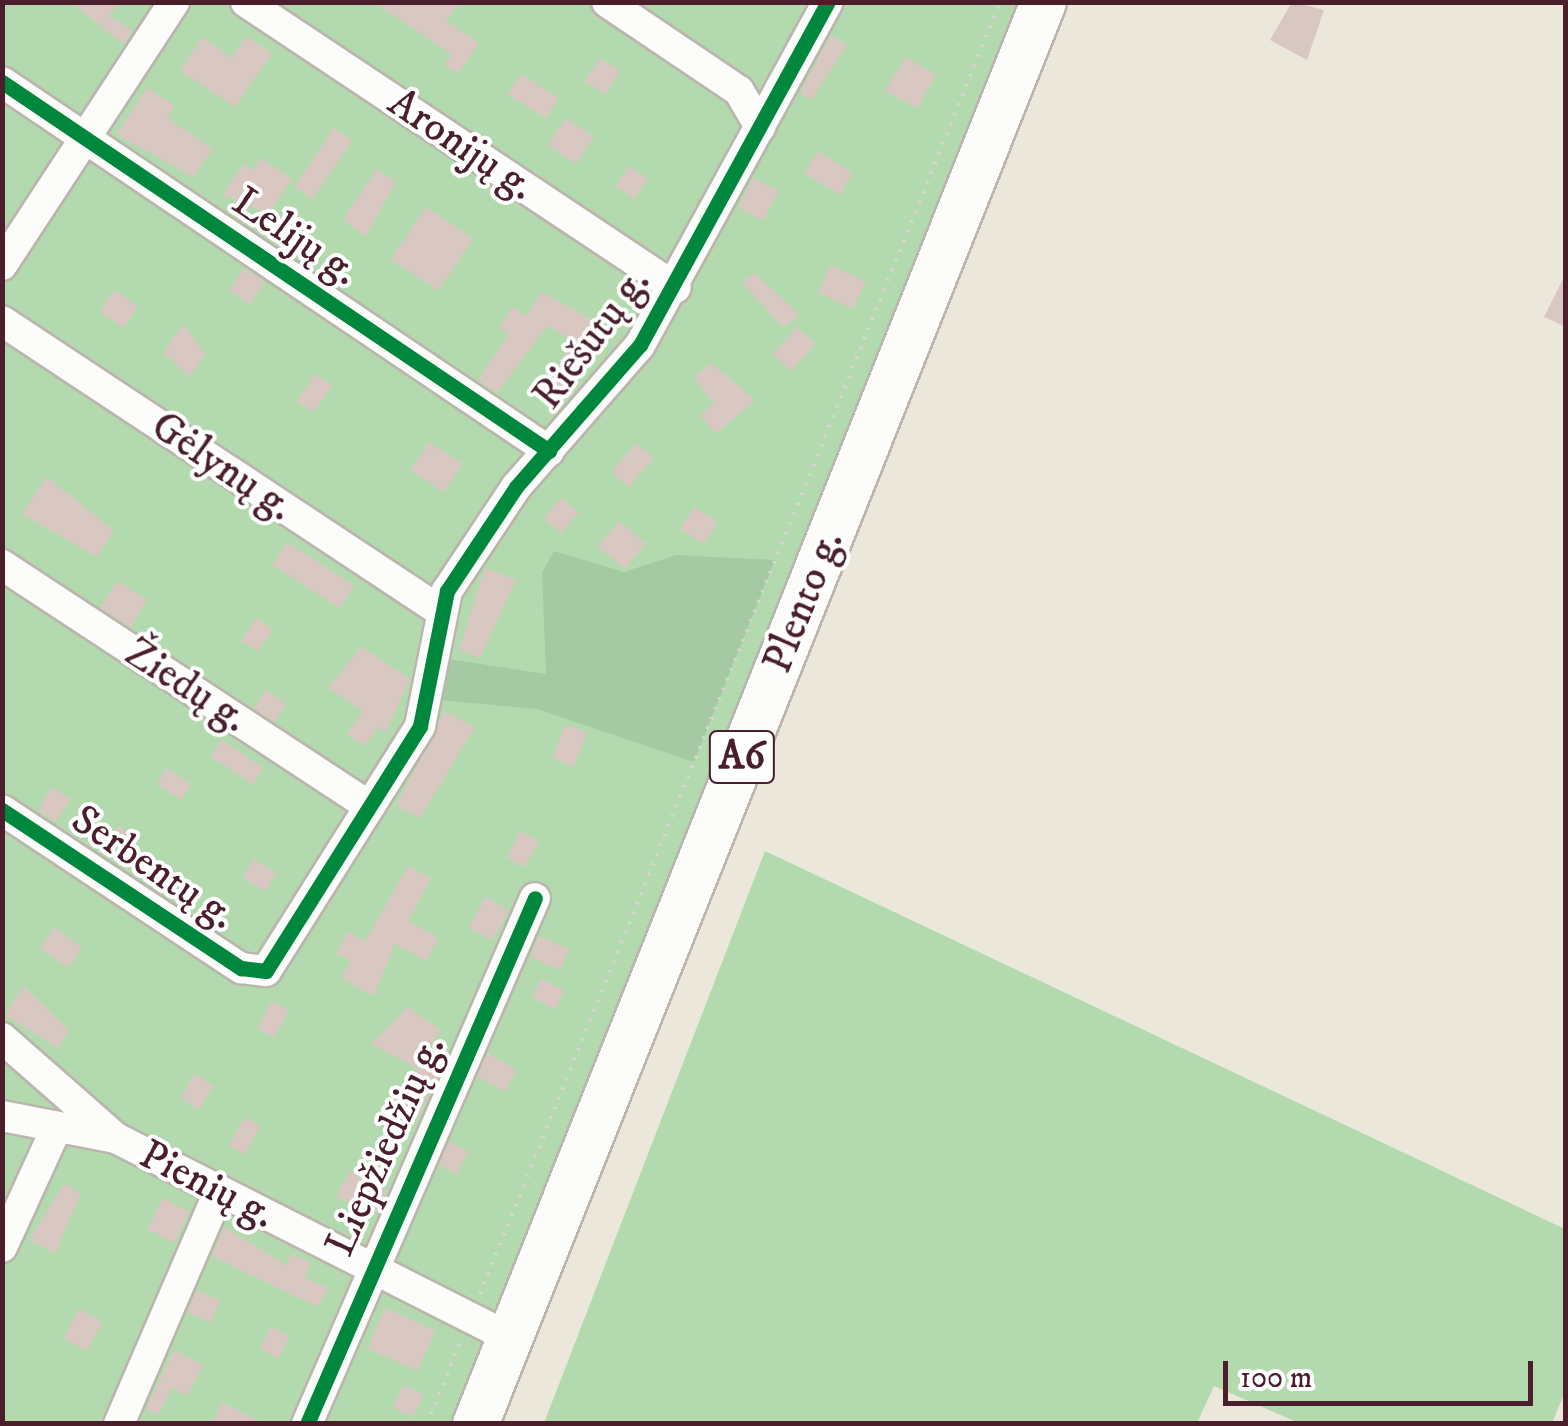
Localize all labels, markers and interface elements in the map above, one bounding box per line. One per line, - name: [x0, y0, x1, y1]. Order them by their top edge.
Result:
- street label: Aronijų g.: [378, 78, 544, 212]
- street label: Lelijų g.: [223, 177, 367, 297]
- street label: Riešutų g.: [523, 259, 661, 419]
- street label: Gėlynų g.: [141, 401, 303, 533]
- street label: Plento g.: [753, 523, 855, 681]
- street label: Žiedų g.: [115, 628, 257, 744]
- road number: A6: [707, 722, 777, 792]
- street label: Serbentų g.: [61, 795, 245, 941]
- street label: Liepžiedžių g.: [315, 1028, 457, 1264]
- street label: Pienių g.: [131, 1130, 283, 1240]
- scale bar: [1228, 1341, 1538, 1403]
- text: 100 m: [1240, 1360, 1312, 1397]

